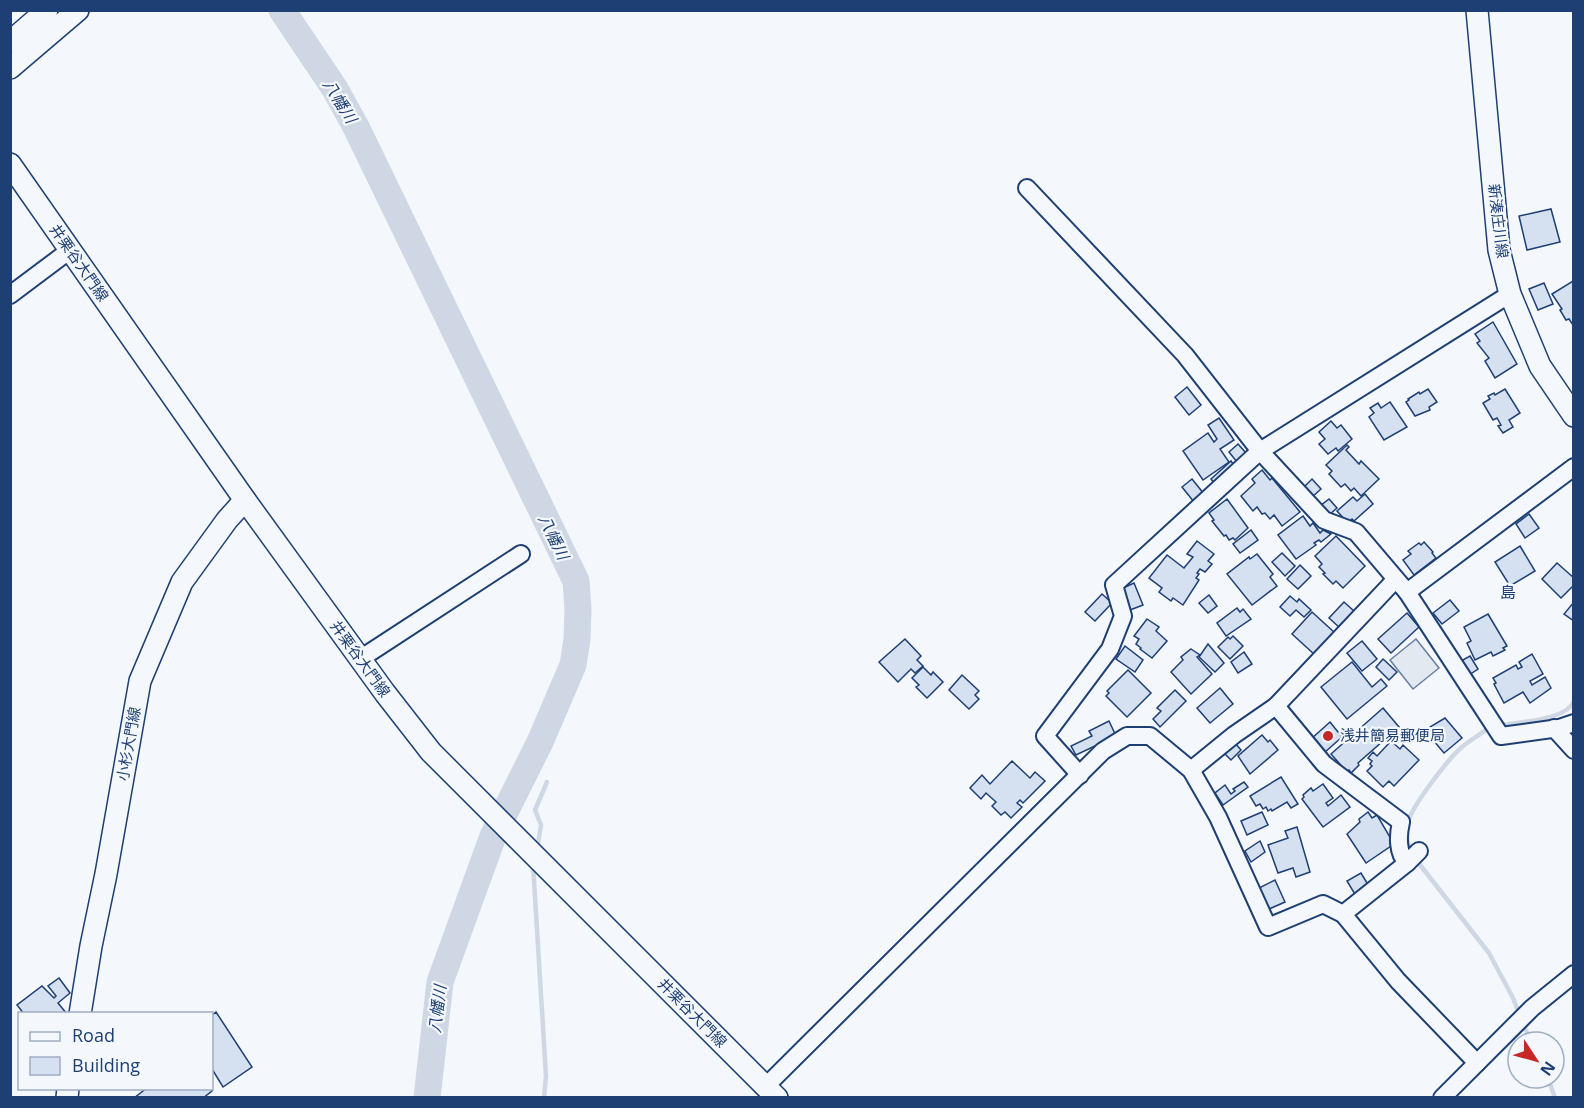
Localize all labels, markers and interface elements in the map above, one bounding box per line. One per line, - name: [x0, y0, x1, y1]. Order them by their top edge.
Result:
- water label: 八幡川: [318, 75, 363, 129]
- street label: 新湊庄川線: [1484, 182, 1513, 259]
- street label: 井栗谷大門線: [46, 220, 114, 305]
- water label: 八幡川: [534, 511, 575, 565]
- district label: 島: [1500, 581, 1516, 603]
- street label: 井栗谷大門線: [326, 616, 395, 701]
- street label: 小杉大門線: [112, 705, 144, 783]
- place label: 浅井簡易郵便局: [1340, 725, 1445, 745]
- marker: 浅井簡易郵便局: [1321, 729, 1335, 743]
- street label: 井栗谷大門線: [654, 973, 732, 1051]
- water label: 八幡川: [423, 982, 451, 1034]
- legend: [18, 1012, 213, 1090]
- text: Road: [72, 1023, 115, 1047]
- north arrow: [1506, 1030, 1566, 1090]
- text: Building: [72, 1053, 140, 1077]
- text: N: [1535, 1057, 1561, 1081]

